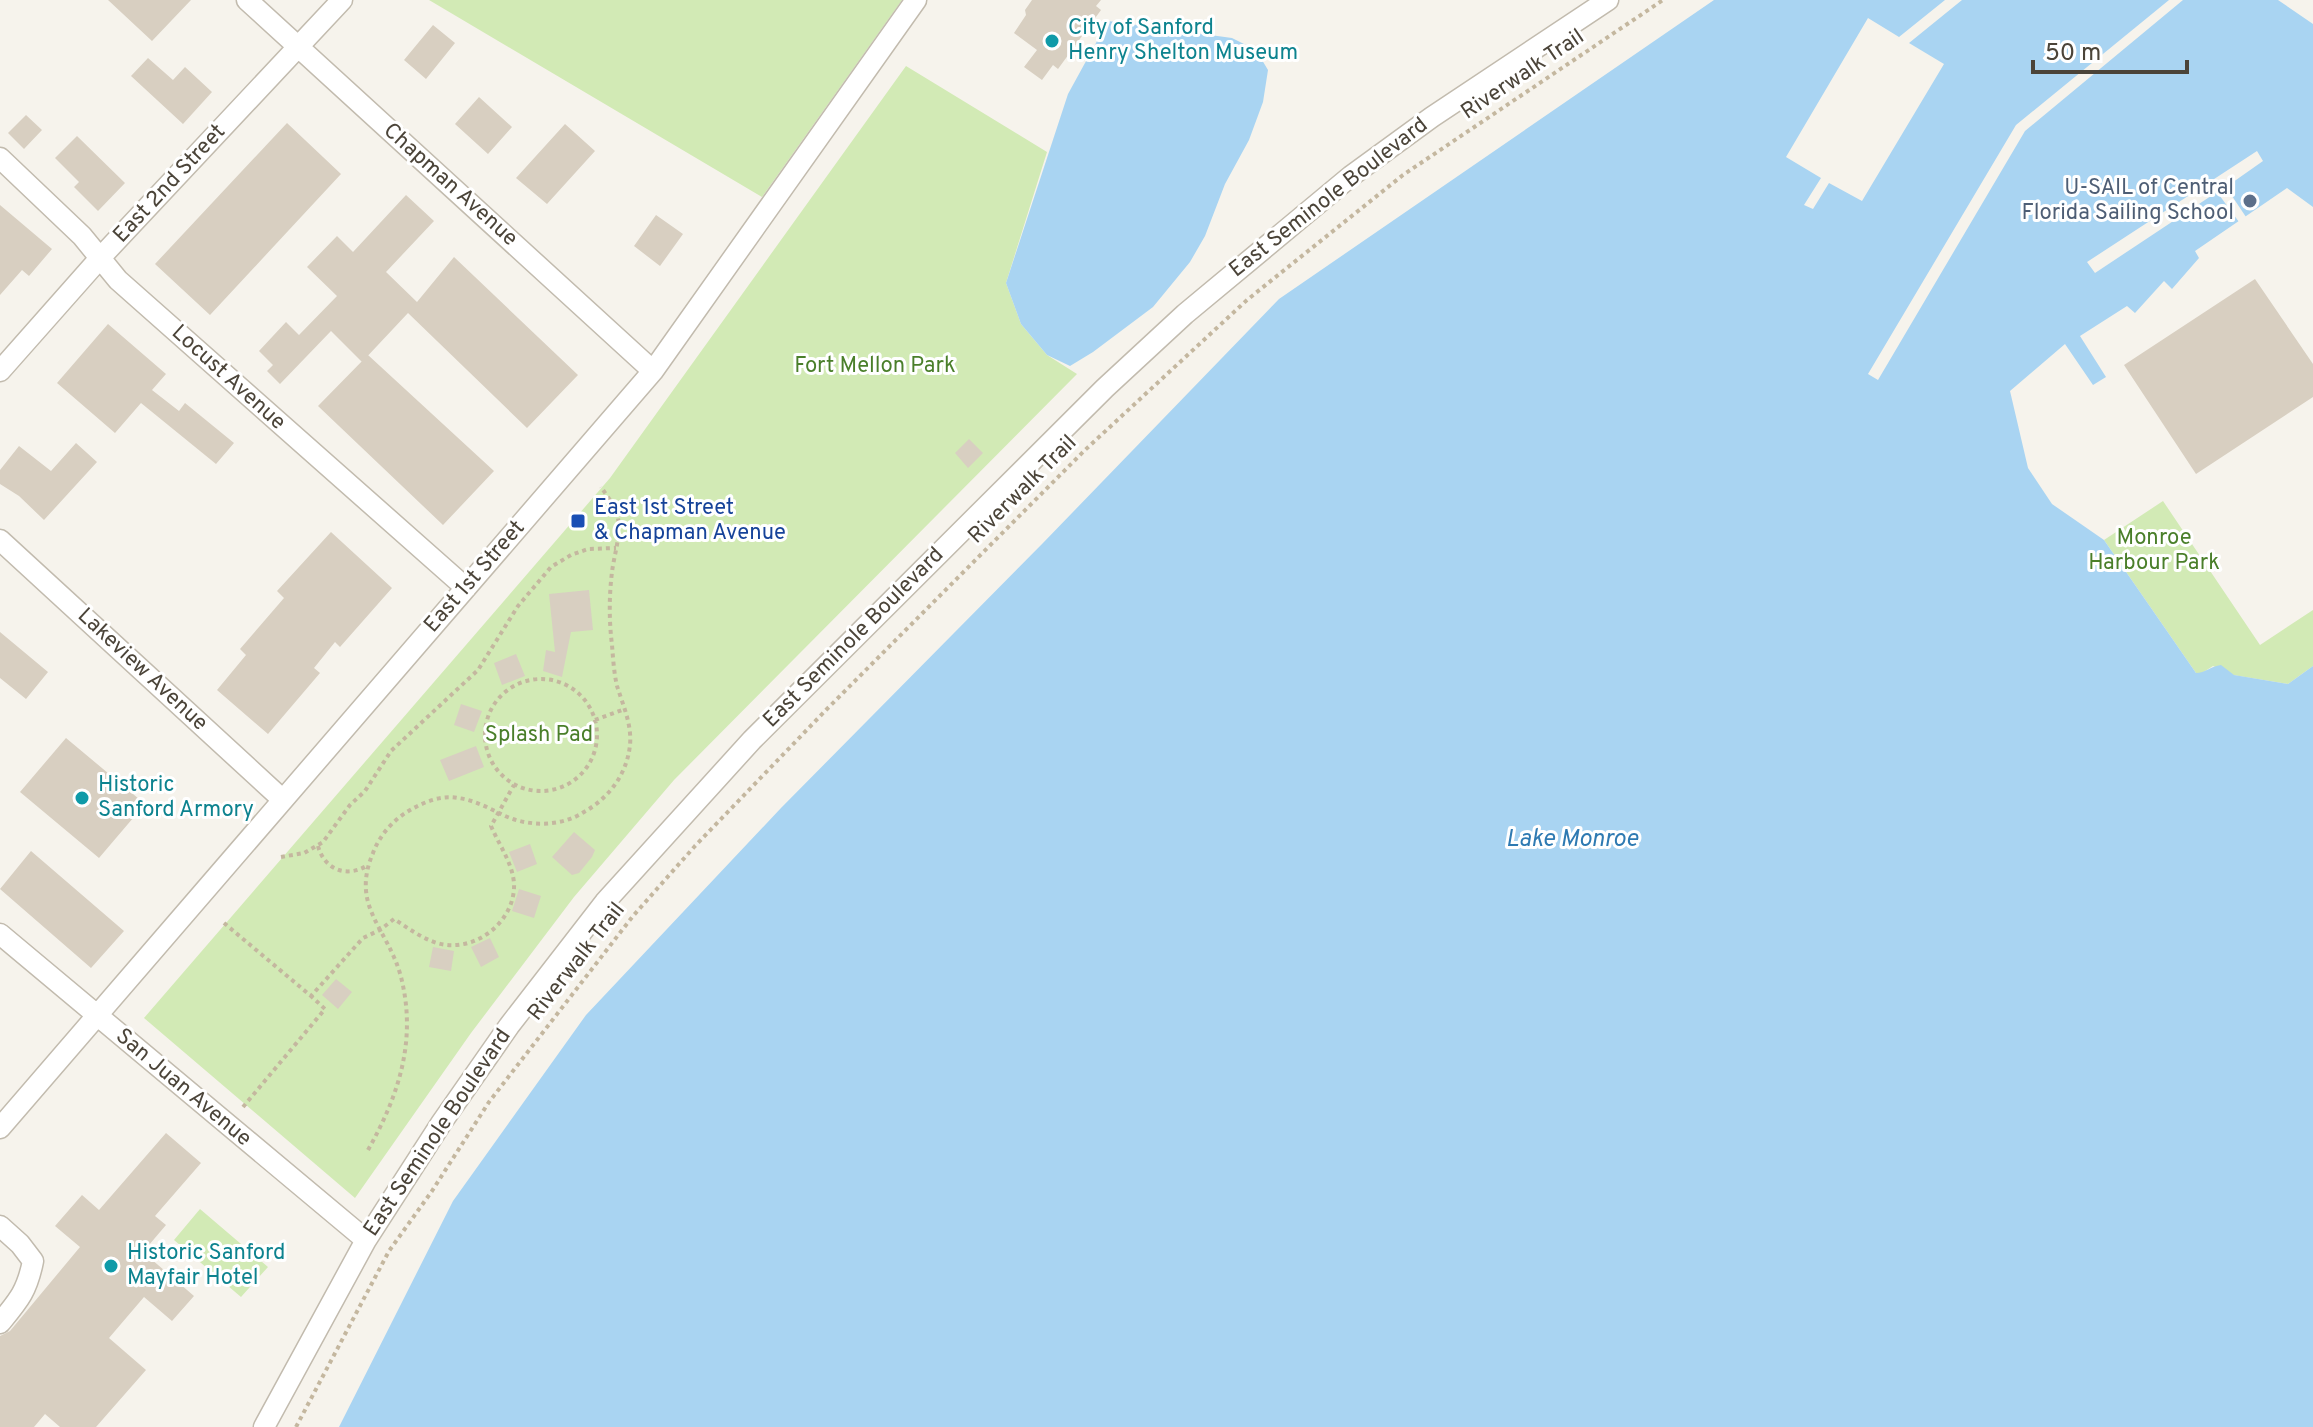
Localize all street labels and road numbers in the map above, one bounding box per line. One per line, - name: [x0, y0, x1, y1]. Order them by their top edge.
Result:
- street label: Riverwalk Trail: [1456, 24, 1590, 126]
- street label: East Seminole Boulevard: [1224, 112, 1434, 284]
- street label: Chapman Avenue: [377, 118, 523, 252]
- street label: East 2nd Street: [108, 119, 232, 249]
- street label: Locust Avenue: [165, 320, 291, 436]
- street label: Riverwalk Trail: [963, 430, 1083, 550]
- street label: East 1st Street: [419, 515, 531, 639]
- street label: East Seminole Boulevard: [758, 542, 950, 734]
- street label: Lakeview Avenue: [71, 603, 213, 737]
- street label: Riverwalk Trail: [522, 897, 632, 1027]
- street label: San Juan Avenue: [110, 1023, 256, 1153]
- street label: East Seminole Boulevard: [358, 1024, 518, 1242]

